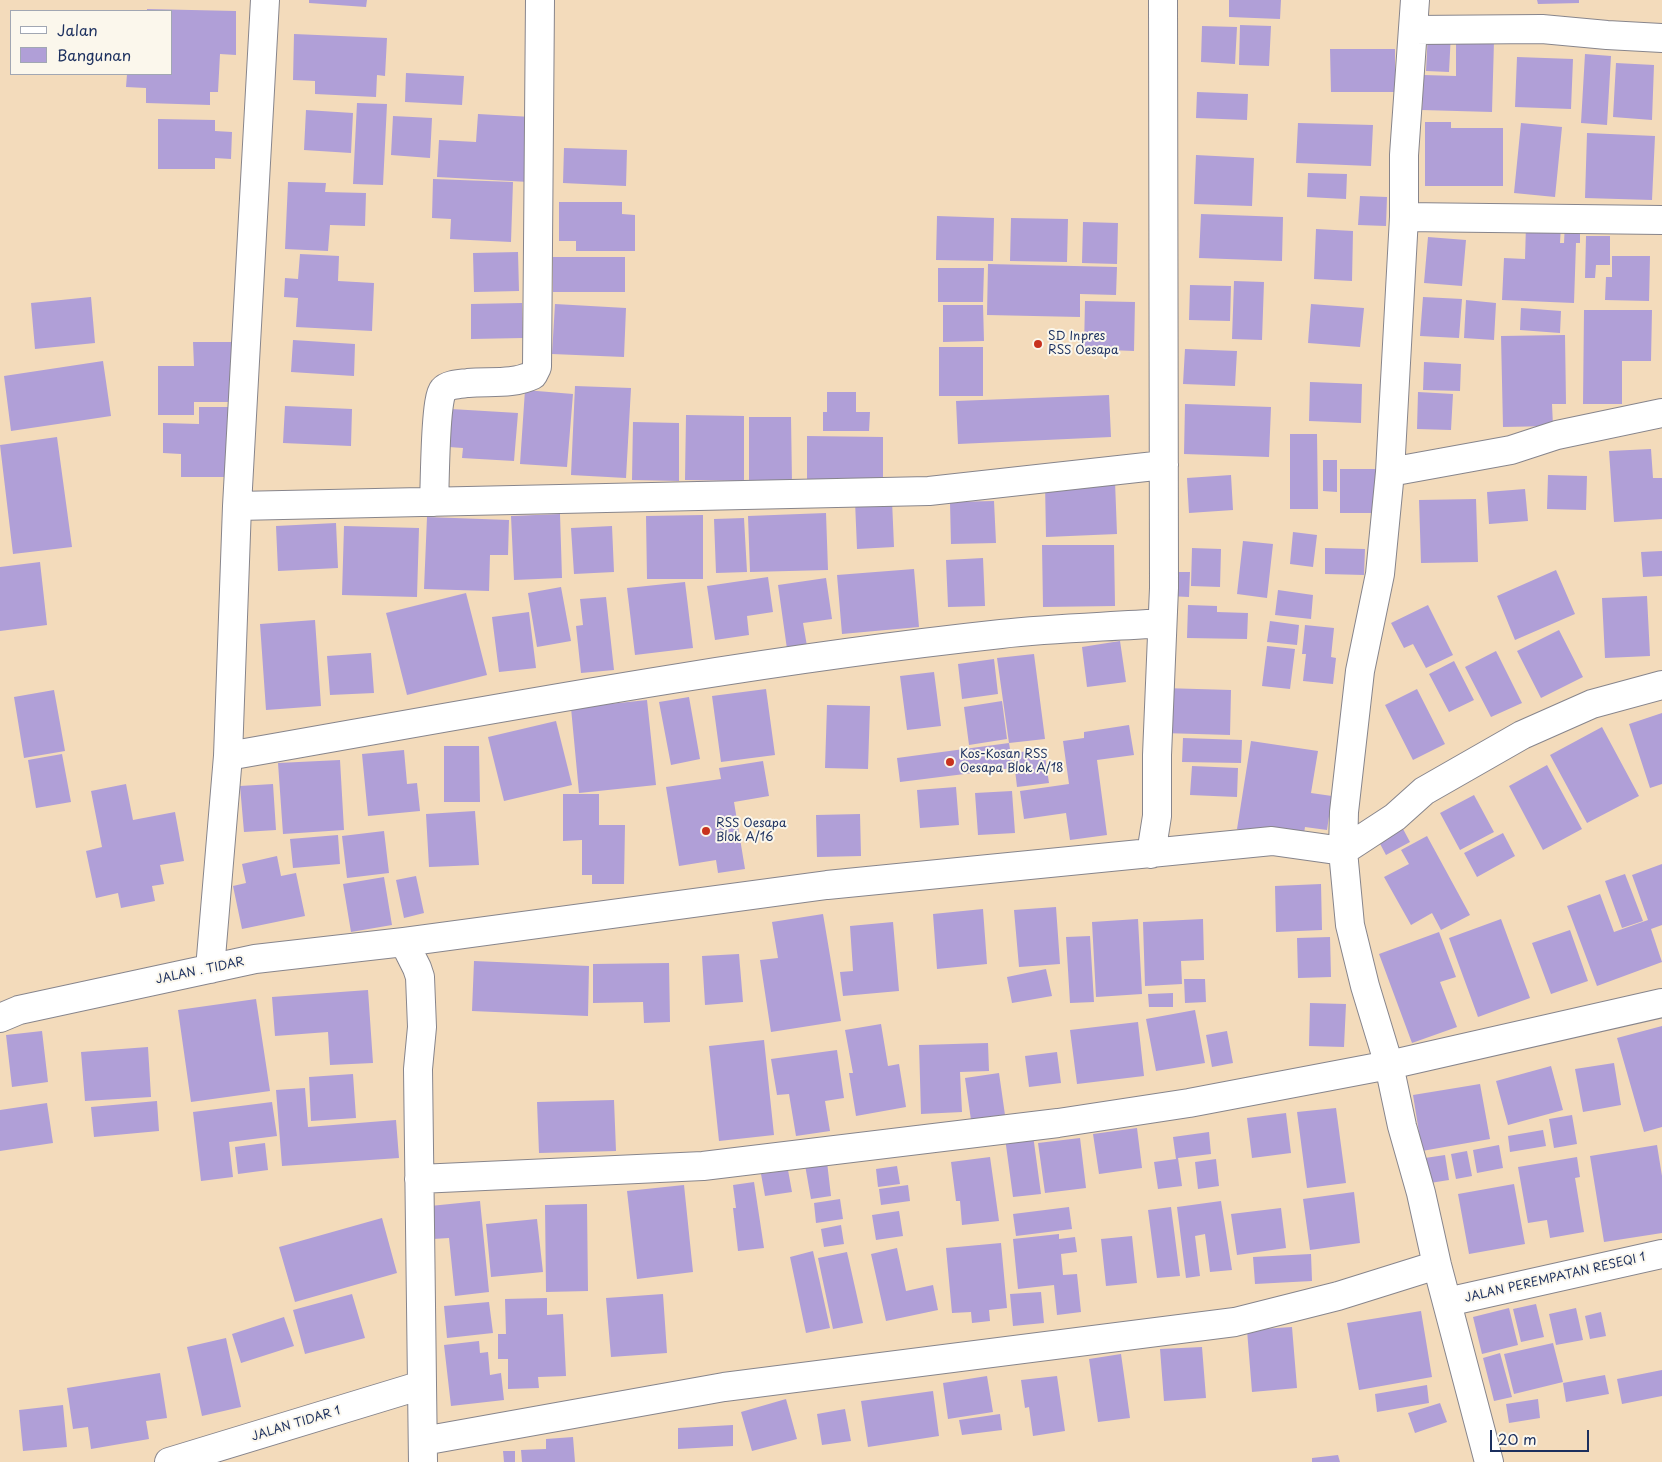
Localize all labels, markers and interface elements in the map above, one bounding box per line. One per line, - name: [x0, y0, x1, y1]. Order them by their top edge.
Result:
- legend: [10, 10, 172, 75]
- text: Jalan: [57, 18, 98, 41]
- text: Bangunan: [57, 43, 131, 66]
- place label: SD Inpres RSS Oesapa: [1048, 330, 1118, 358]
- marker: SD Inpres RSS Oesapa: [1032, 338, 1044, 350]
- place label: Kos-Kosan RSS Oesapa Blok A/18: [960, 748, 1064, 776]
- marker: Kos-Kosan RSS Oesapa Blok A/18: [944, 756, 956, 768]
- place label: RSS Oesapa Blok A/16: [716, 817, 786, 845]
- marker: RSS Oesapa Blok A/16: [700, 825, 712, 837]
- street label: JALAN . TIDAR: [154, 955, 246, 987]
- street label: JALAN PEREMPATAN RESEQI 1: [1463, 1250, 1647, 1306]
- street label: JALAN TIDAR 1: [250, 1404, 342, 1444]
- scale bar: [1492, 1420, 1591, 1452]
- text: 20 m: [1498, 1427, 1537, 1450]

